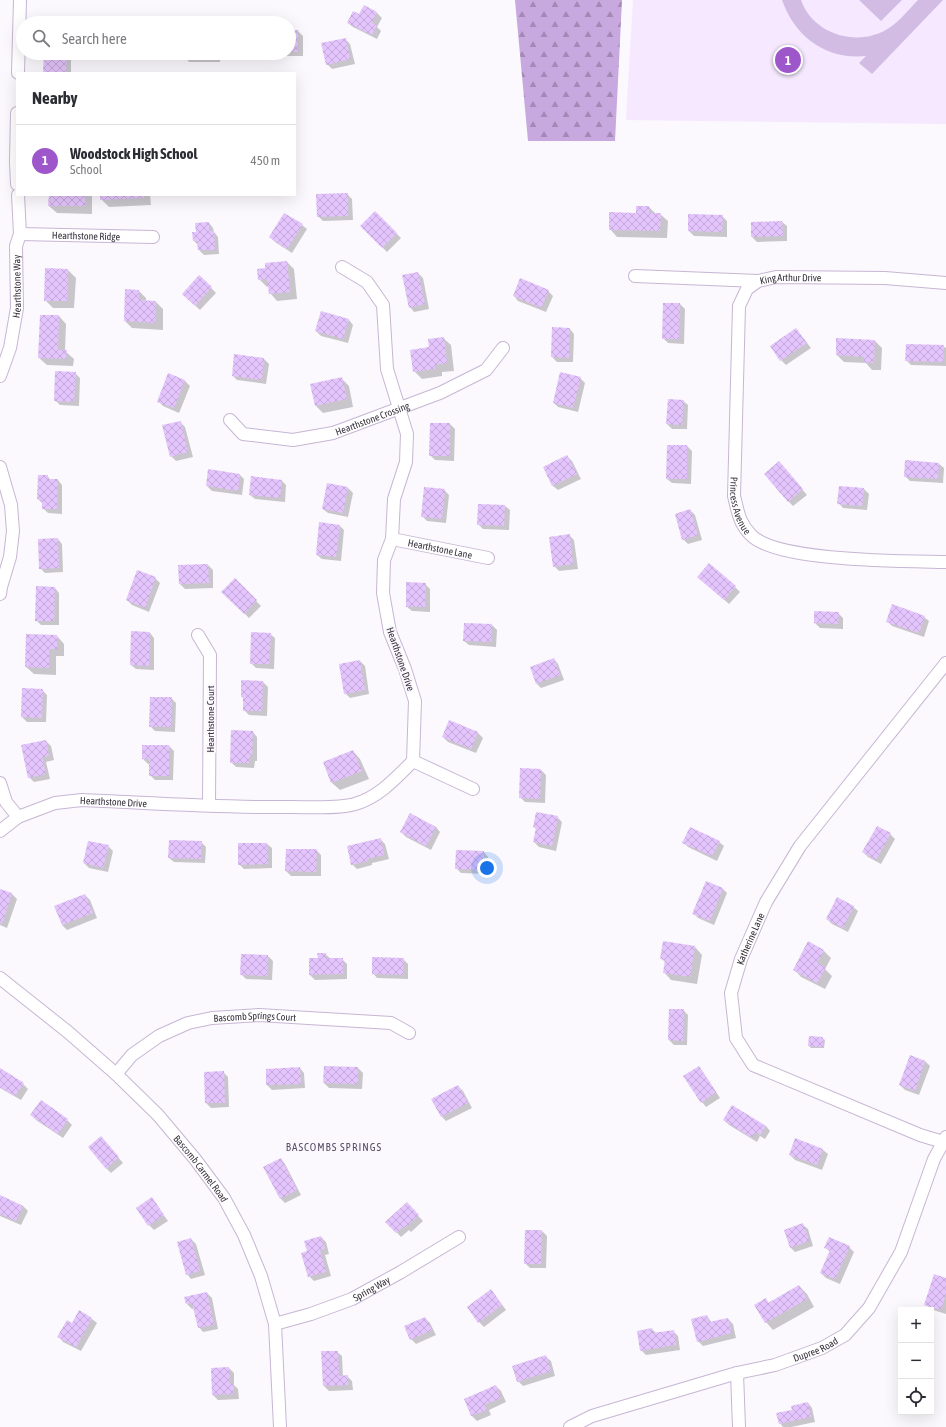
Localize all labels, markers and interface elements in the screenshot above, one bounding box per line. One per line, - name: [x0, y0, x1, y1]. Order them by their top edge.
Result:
- search box: [16, 16, 296, 60]
- icon: search: [30, 27, 52, 49]
- text: Search here: [62, 30, 127, 47]
- pin: 1: [775, 45, 801, 75]
- text: Nearby: [32, 88, 78, 108]
- text: Woodstock High School: [70, 145, 198, 162]
- text: 1: [42, 153, 48, 168]
- text: 450 m: [251, 153, 280, 168]
- text: School: [70, 162, 102, 177]
- street label: Hearthstone Ridge: [52, 230, 121, 242]
- street label: Hearthstone Way: [10, 255, 23, 319]
- street label: King Arthur Drive: [759, 272, 822, 286]
- street label: Hearthstone Crossing: [334, 400, 412, 438]
- street label: Princess Avenue: [728, 477, 753, 537]
- street label: Hearthstone Lane: [407, 537, 474, 561]
- street label: Hearthstone Drive: [384, 626, 417, 693]
- street label: Hearthstone Court: [205, 685, 216, 753]
- street label: Hearthstone Drive: [80, 795, 148, 809]
- your location: [477, 858, 497, 878]
- street label: Katherine Lane: [735, 911, 767, 966]
- street label: Bascomb Springs Court: [213, 1010, 296, 1024]
- street label: Bascomb Carmel Road: [171, 1133, 230, 1204]
- district label: BASCOMBS SPRINGS: [286, 1141, 382, 1153]
- street label: Spring Way: [351, 1274, 392, 1303]
- map controls: [898, 1307, 934, 1415]
- button: +: [898, 1307, 934, 1343]
- street label: Dupree Road: [792, 1335, 840, 1364]
- button: −: [898, 1343, 934, 1379]
- button: locate: [898, 1379, 934, 1415]

